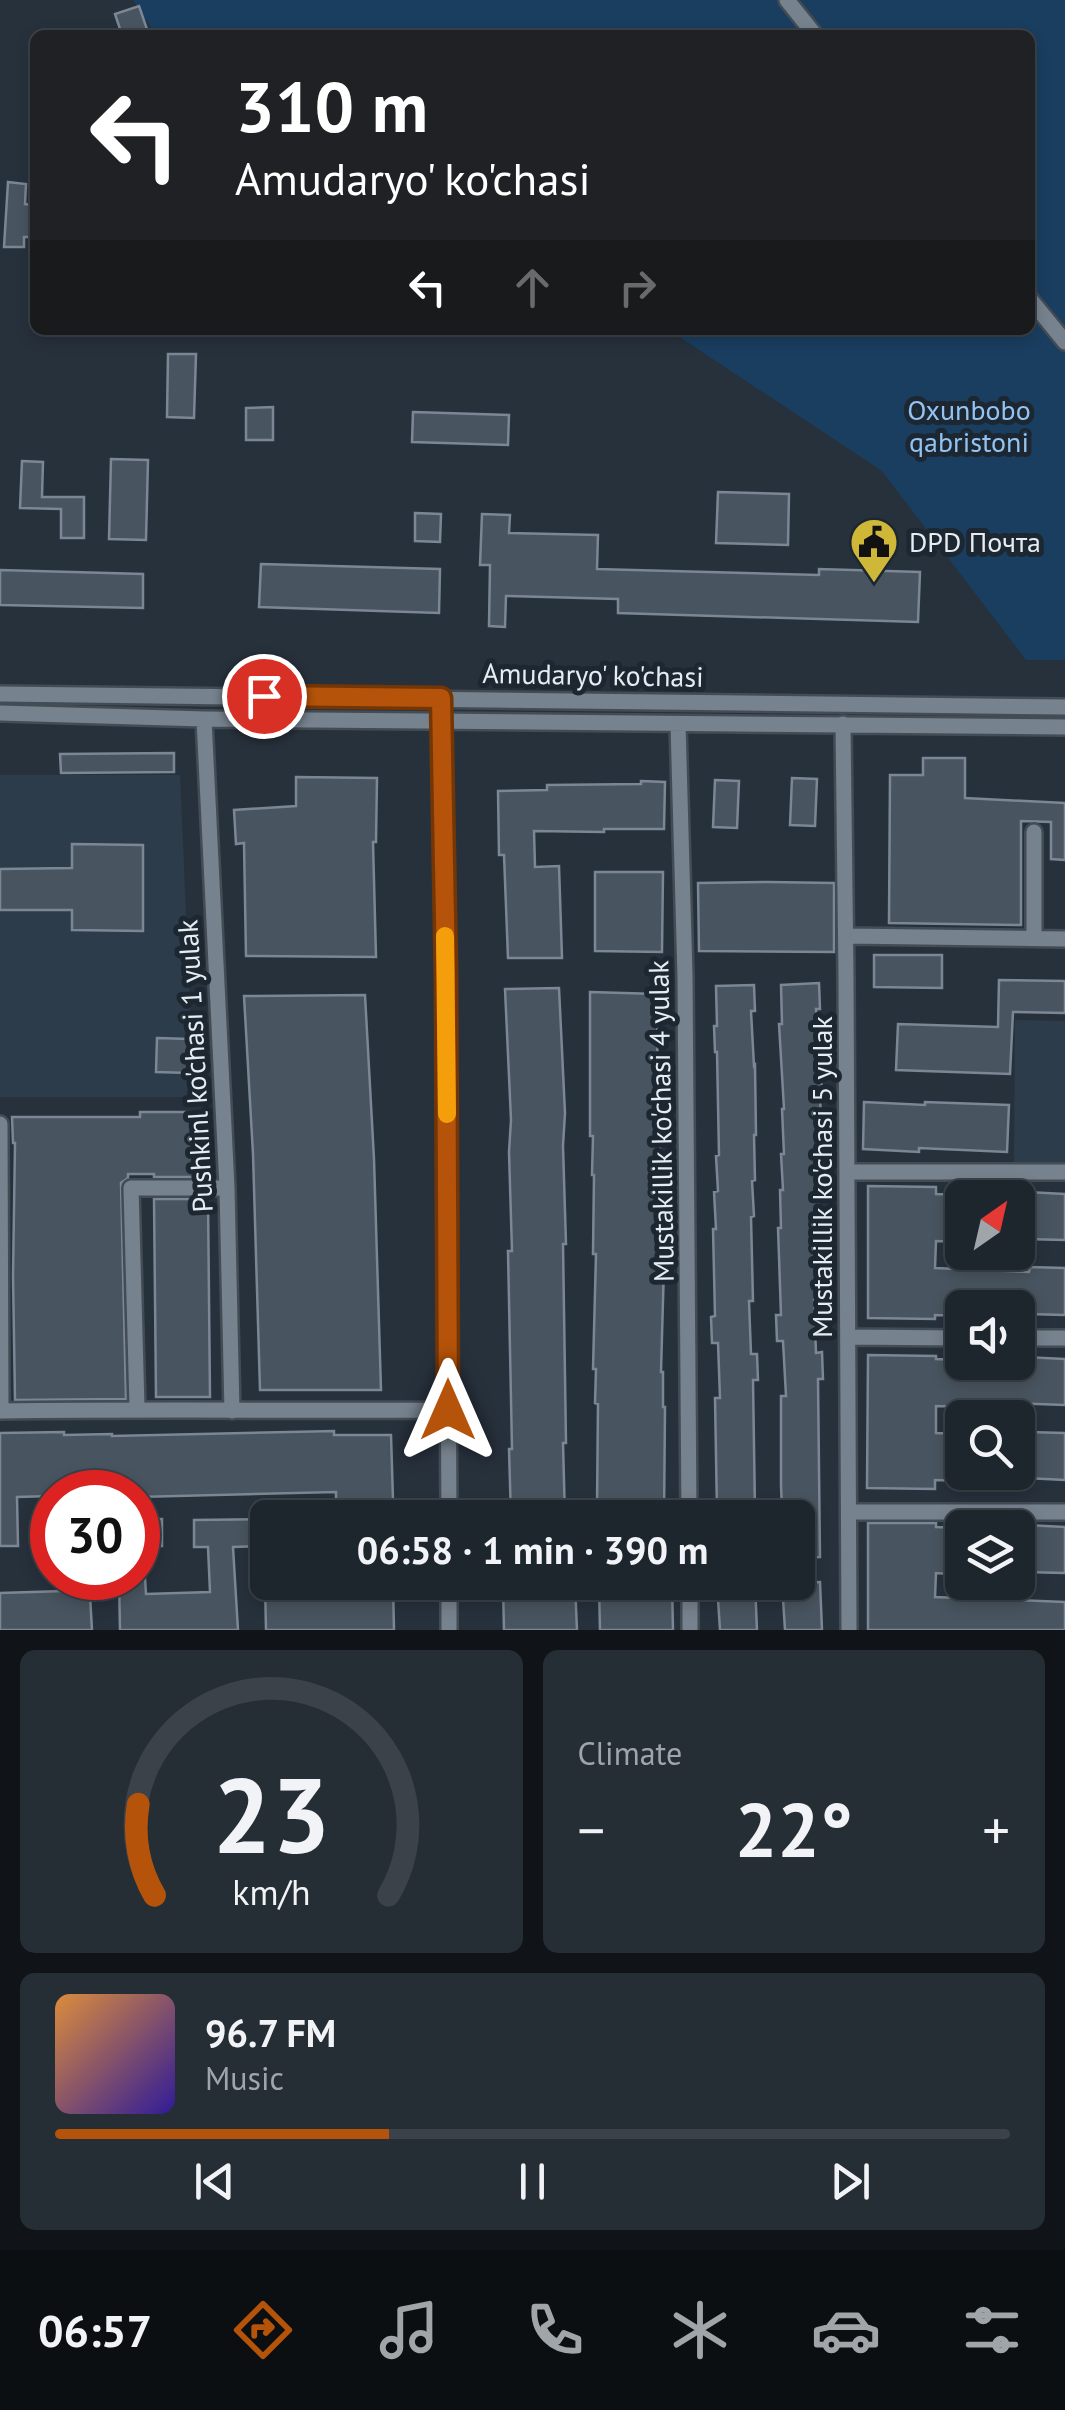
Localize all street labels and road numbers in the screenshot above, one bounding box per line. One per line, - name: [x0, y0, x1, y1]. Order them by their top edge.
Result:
- street label: Amudaryo' ko'chasi: [482, 654, 704, 695]
- street label: Pushkinl ko'chasi 1 yulak: [168, 918, 221, 1213]
- street label: Mustakillik ko'chasi 4 yulak: [639, 959, 682, 1282]
- street label: Mustakillik ko'chasi 5 yulak: [803, 1016, 840, 1338]

